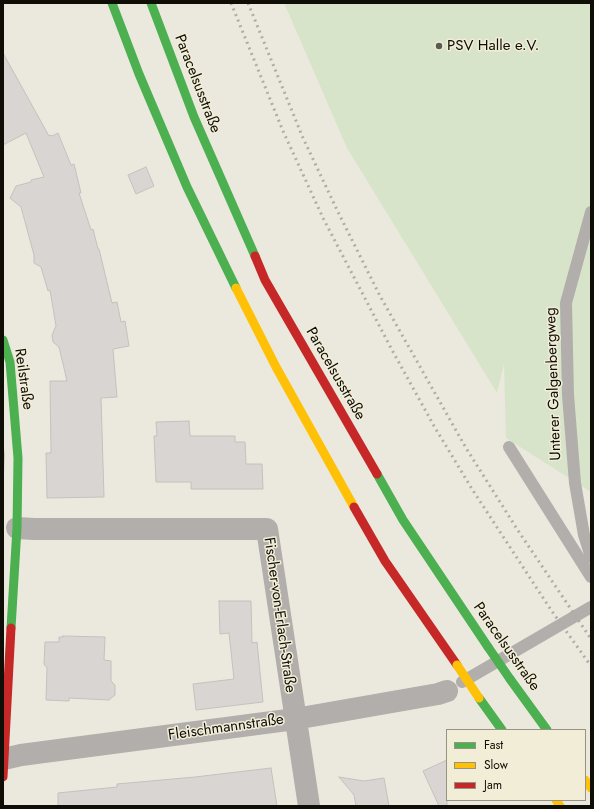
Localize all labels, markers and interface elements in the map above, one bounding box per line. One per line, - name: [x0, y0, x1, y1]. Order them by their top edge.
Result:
- street label: Paracelsusstraße: [170, 32, 224, 136]
- place label: PSV Halle e.V.: [447, 37, 539, 55]
- marker: PSV Halle e.V.: [434, 41, 444, 51]
- street label: Unterer Galgenbergweg: [542, 307, 566, 461]
- street label: Paracelsusstraße: [301, 325, 369, 423]
- street label: Reilstraße: [10, 347, 36, 411]
- street label: Fischer-von-Erlach-Straße: [259, 536, 299, 694]
- street label: Paracelsusstraße: [469, 599, 543, 695]
- street label: Fleischmannstraße: [167, 711, 285, 745]
- legend: [446, 729, 586, 801]
- text: Fast: [484, 736, 503, 754]
- text: Slow: [484, 756, 508, 774]
- text: Jam: [484, 776, 502, 794]

